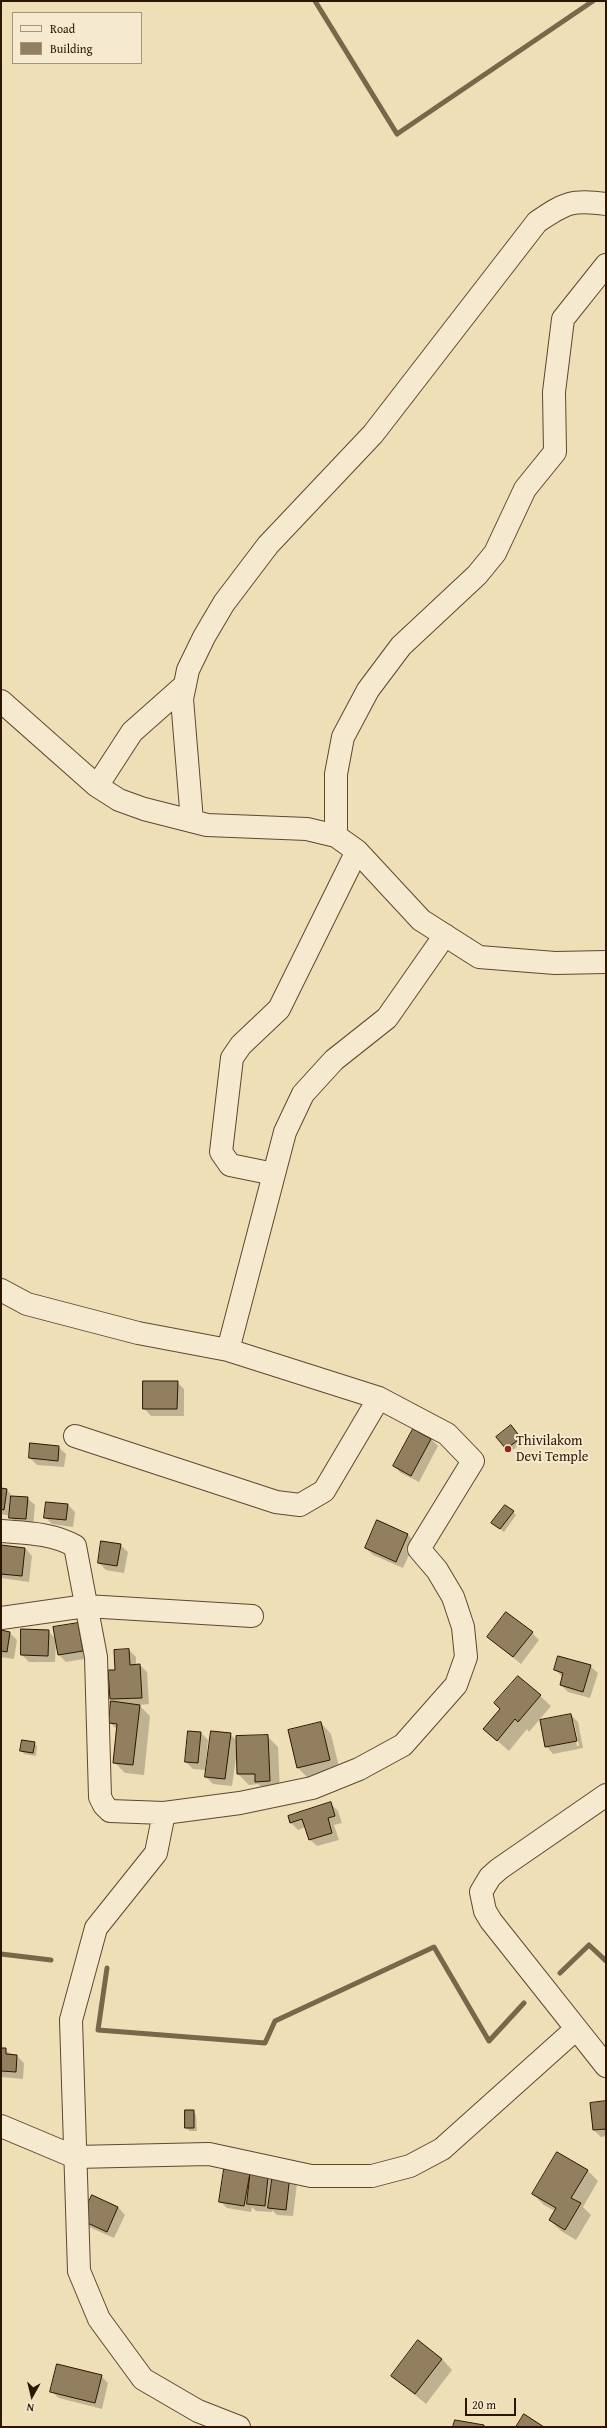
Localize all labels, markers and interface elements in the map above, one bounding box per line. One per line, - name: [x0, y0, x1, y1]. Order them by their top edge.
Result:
- legend: [12, 12, 142, 64]
- text: Road: [50, 20, 75, 37]
- text: Building: [50, 40, 93, 57]
- place label: Thivilakom Devi Temple: [516, 1433, 588, 1466]
- marker: Thivilakom Devi Temple: [503, 1444, 513, 1454]
- north arrow: [12, 2376, 52, 2416]
- scale bar: [467, 2390, 518, 2416]
- text: 20 m: [472, 2396, 496, 2413]
- text: N: [26, 2399, 35, 2416]

